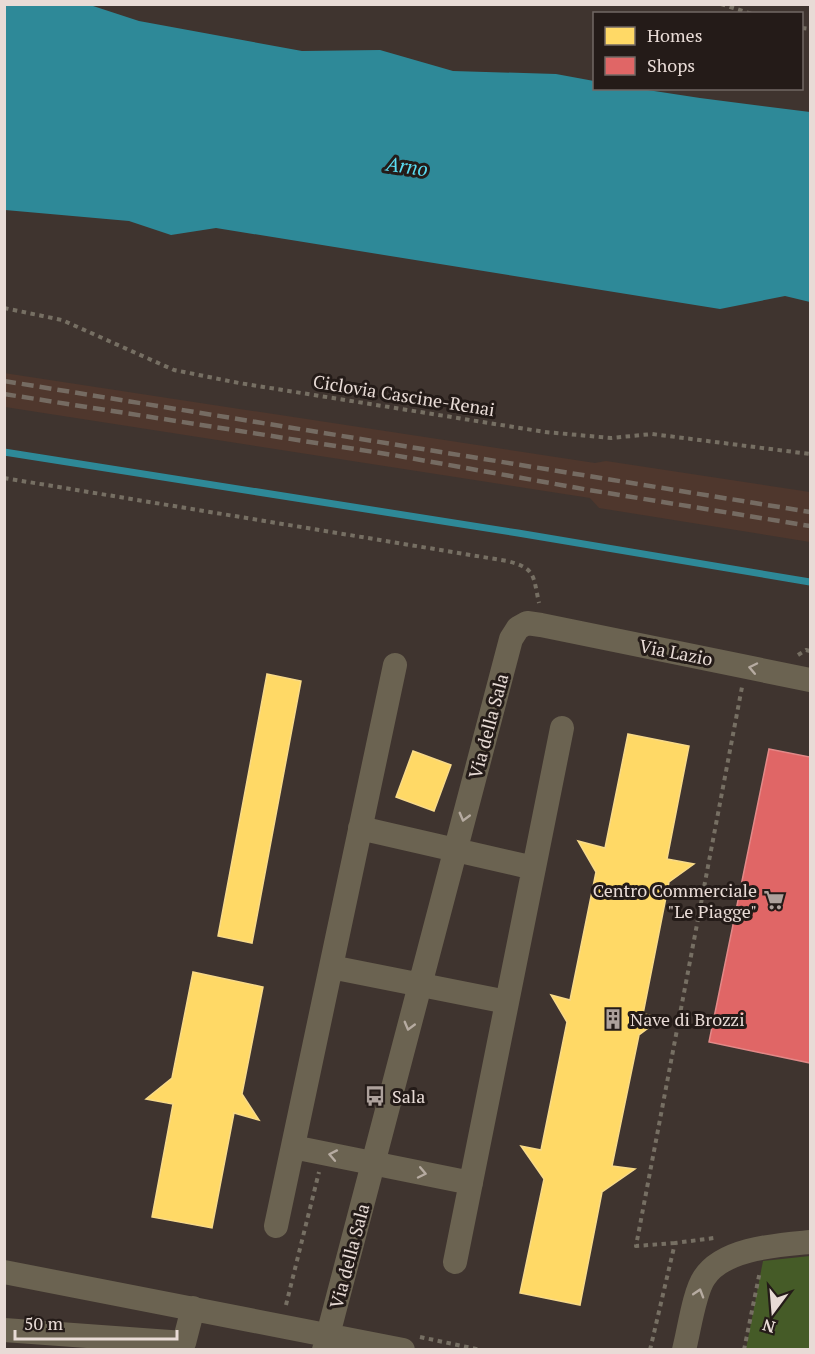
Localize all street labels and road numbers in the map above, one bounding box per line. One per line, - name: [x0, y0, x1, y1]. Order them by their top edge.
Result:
- street label: Ciclovia Cascine-Renai: [311, 369, 497, 421]
- street label: Via Lazio: [637, 633, 715, 671]
- street label: Via della Sala: [462, 671, 514, 781]
- street label: Via della Sala: [323, 1201, 375, 1311]

